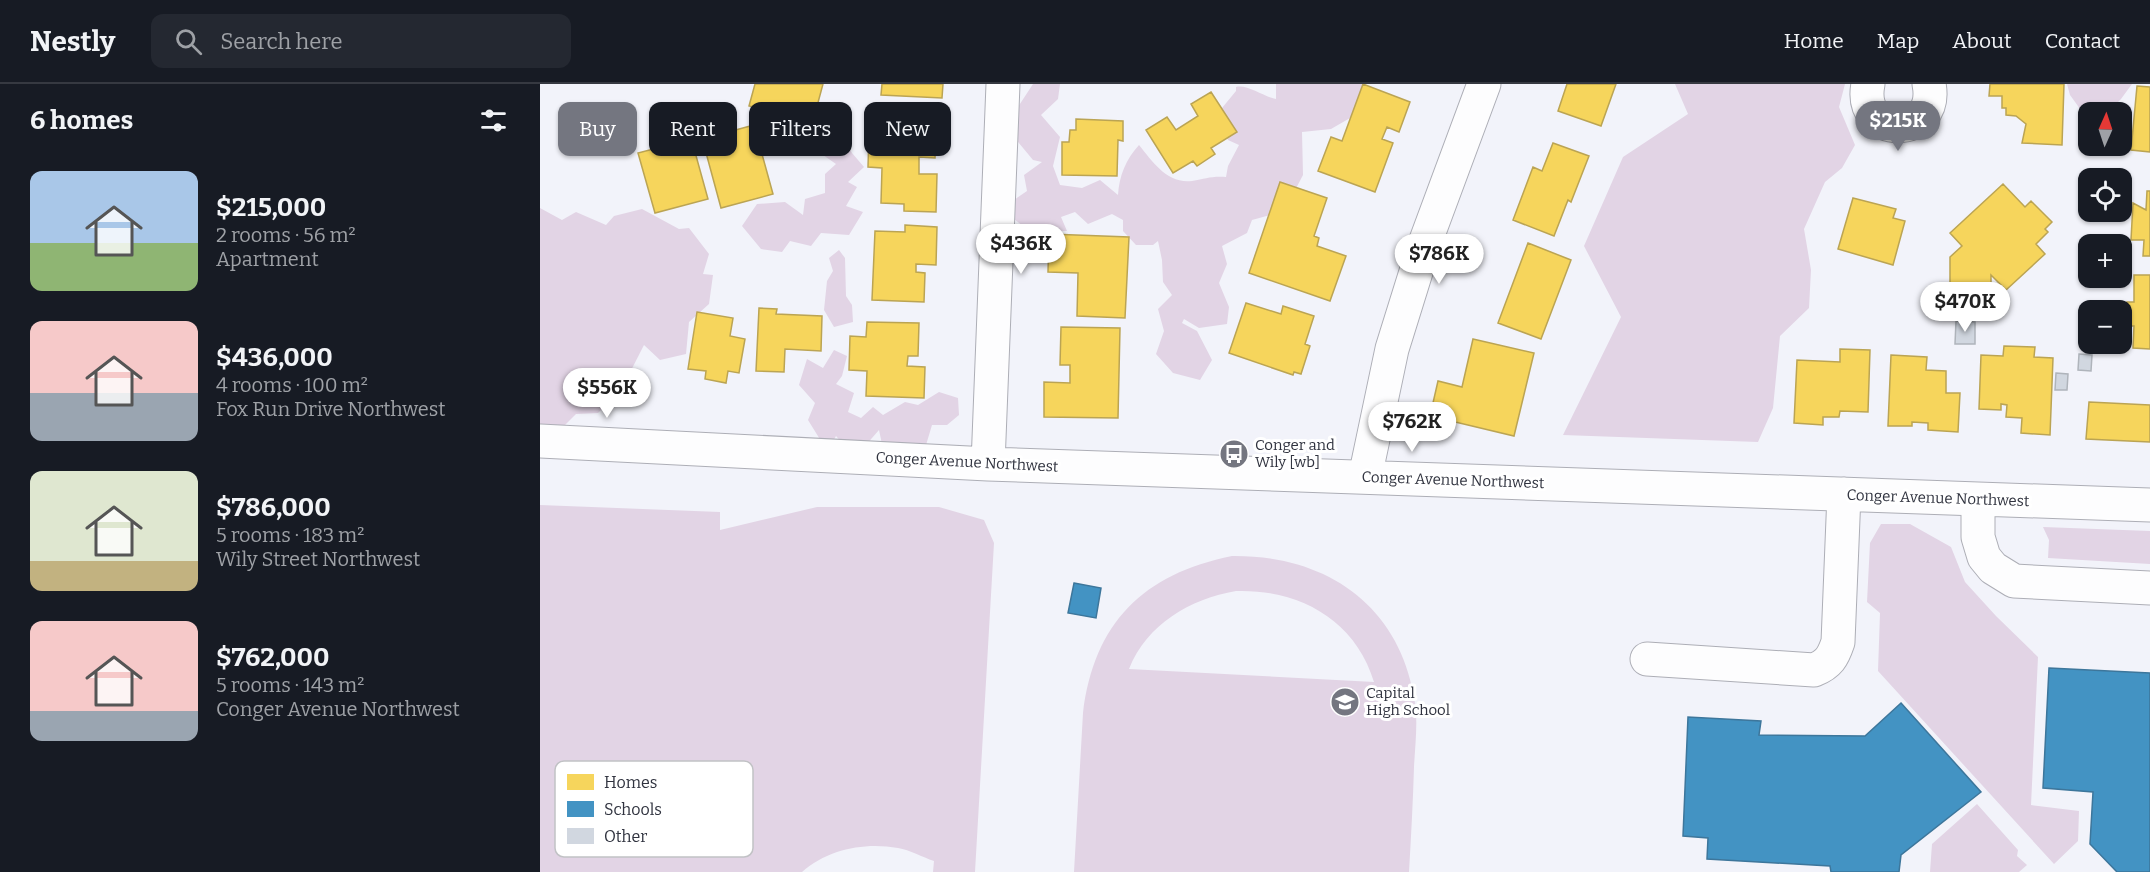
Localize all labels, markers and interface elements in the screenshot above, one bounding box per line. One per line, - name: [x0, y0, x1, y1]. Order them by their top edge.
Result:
- search box: [151, 14, 571, 68]
- text: Nestly: [30, 25, 115, 58]
- icon: search: [172, 25, 205, 58]
- text: Search here: [220, 28, 342, 55]
- text: Home: [1784, 28, 1844, 54]
- text: Map: [1877, 28, 1919, 54]
- text: About: [1952, 28, 2012, 54]
- text: Contact: [2045, 28, 2120, 54]
- pin: $215K: [1856, 101, 1940, 152]
- chip: Buy: [558, 102, 637, 156]
- chip: Rent: [649, 102, 737, 156]
- chip: Filters: [749, 102, 852, 156]
- chip: New: [864, 102, 951, 156]
- north arrow: [2078, 102, 2132, 156]
- map controls: [2078, 102, 2132, 354]
- icon: filters: [477, 104, 510, 137]
- text: 6 homes: [30, 105, 133, 136]
- text: $215K: [1869, 108, 1927, 132]
- button: locate: [2078, 168, 2132, 222]
- text: $215,000: [216, 192, 326, 223]
- icon: home: [78, 195, 150, 267]
- text: 2 rooms · 56 m²: [216, 223, 356, 247]
- pin: $436K: [979, 224, 1063, 275]
- text: $436K: [990, 231, 1052, 255]
- pin: $786K: [1397, 234, 1481, 285]
- button: +: [2078, 234, 2132, 288]
- text: $786K: [1409, 241, 1469, 265]
- text: Apartment: [216, 247, 319, 271]
- pin: $470K: [1923, 282, 2007, 333]
- text: $470K: [1934, 289, 1996, 313]
- button: −: [2078, 300, 2132, 354]
- text: $436,000: [216, 342, 333, 373]
- icon: home: [78, 345, 150, 417]
- pin: $556K: [565, 368, 649, 419]
- text: 4 rooms · 100 m²: [216, 373, 368, 397]
- text: $556K: [577, 375, 637, 399]
- text: Fox Run Drive Northwest: [216, 397, 446, 421]
- pin: $762K: [1370, 402, 1454, 453]
- text: $762K: [1382, 409, 1442, 433]
- place label: Conger and Wily [wb]: [1255, 436, 1335, 471]
- bus stop icon: Conger and Wily [wb]: [1218, 438, 1250, 470]
- street label: Conger Avenue Northwest: [875, 448, 1059, 476]
- street label: Conger Avenue Northwest: [1361, 468, 1545, 492]
- street label: Conger Avenue Northwest: [1846, 486, 2030, 510]
- text: $786,000: [216, 492, 331, 523]
- icon: home: [78, 495, 150, 567]
- text: 5 rooms · 183 m²: [216, 523, 364, 547]
- text: Wily Street Northwest: [216, 547, 420, 571]
- text: $762,000: [216, 642, 330, 673]
- icon: home: [78, 645, 150, 717]
- text: 5 rooms · 143 m²: [216, 673, 364, 697]
- place label: Capital High School: [1366, 684, 1450, 719]
- school or university icon: Capital High School: [1329, 686, 1361, 718]
- text: Conger Avenue Northwest: [216, 697, 460, 721]
- legend: [555, 761, 753, 857]
- text: Homes: [604, 773, 657, 792]
- text: Schools: [604, 800, 662, 819]
- text: Other: [604, 827, 647, 846]

